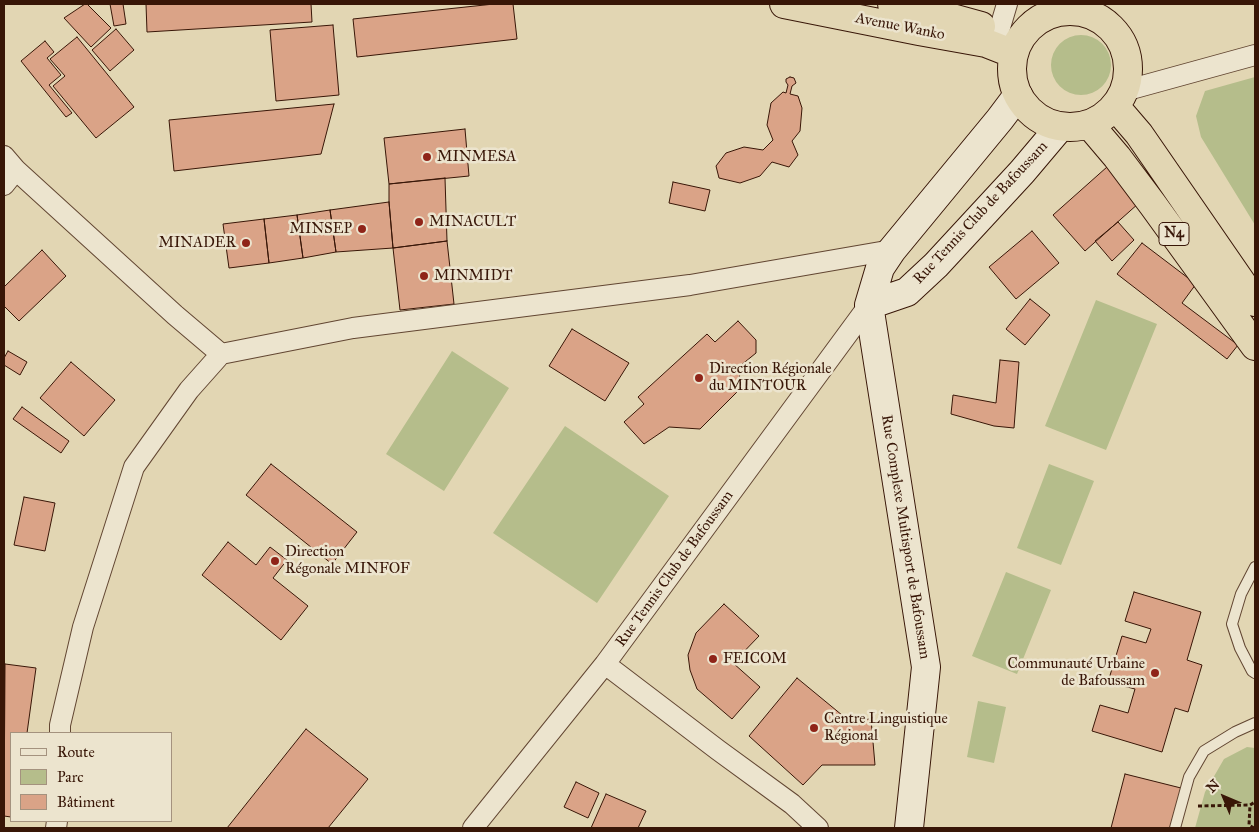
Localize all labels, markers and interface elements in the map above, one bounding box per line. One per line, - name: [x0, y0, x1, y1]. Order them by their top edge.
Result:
- street label: Avenue Wanko: [854, 10, 946, 44]
- street label: Rue Tennis Club de Bafoussam: [910, 138, 1052, 288]
- place label: MINMESA: [437, 148, 516, 166]
- marker: MINMESA: [421, 151, 433, 163]
- place label: MINACULT: [429, 213, 516, 231]
- marker: MINACULT: [413, 216, 425, 228]
- place label: MINSEP: [290, 220, 352, 238]
- road number: N4: [1159, 222, 1189, 245]
- marker: MINSEP: [356, 223, 368, 235]
- place label: MINADER: [158, 234, 236, 252]
- marker: MINADER: [240, 237, 252, 249]
- place label: MINMIDT: [434, 267, 513, 285]
- marker: MINMIDT: [418, 270, 430, 282]
- place label: Direction Régionale du MINTOUR: [709, 360, 832, 395]
- marker: Direction Régionale du MINTOUR: [693, 372, 705, 384]
- street label: Rue Complexe Multisport de Bafoussam: [877, 414, 933, 660]
- street label: Rue Tennis Club de Bafoussam: [612, 487, 738, 651]
- place label: Direction Régonale MINFOF: [285, 543, 410, 578]
- marker: Direction Régonale MINFOF: [269, 555, 281, 567]
- place label: FEICOM: [723, 650, 787, 668]
- marker: FEICOM: [707, 653, 719, 665]
- place label: Communauté Urbaine de Bafoussam: [1008, 655, 1145, 690]
- marker: Communauté Urbaine de Bafoussam: [1149, 667, 1161, 679]
- place label: Centre Linguistique Régional: [824, 710, 948, 745]
- marker: Centre Linguistique Régional: [808, 722, 820, 734]
- legend: [10, 732, 172, 822]
- text: Route: [57, 743, 95, 761]
- text: Parc: [57, 768, 84, 786]
- north arrow: [1199, 772, 1249, 822]
- text: N: [1203, 776, 1223, 796]
- text: Bâtiment: [57, 793, 115, 811]

